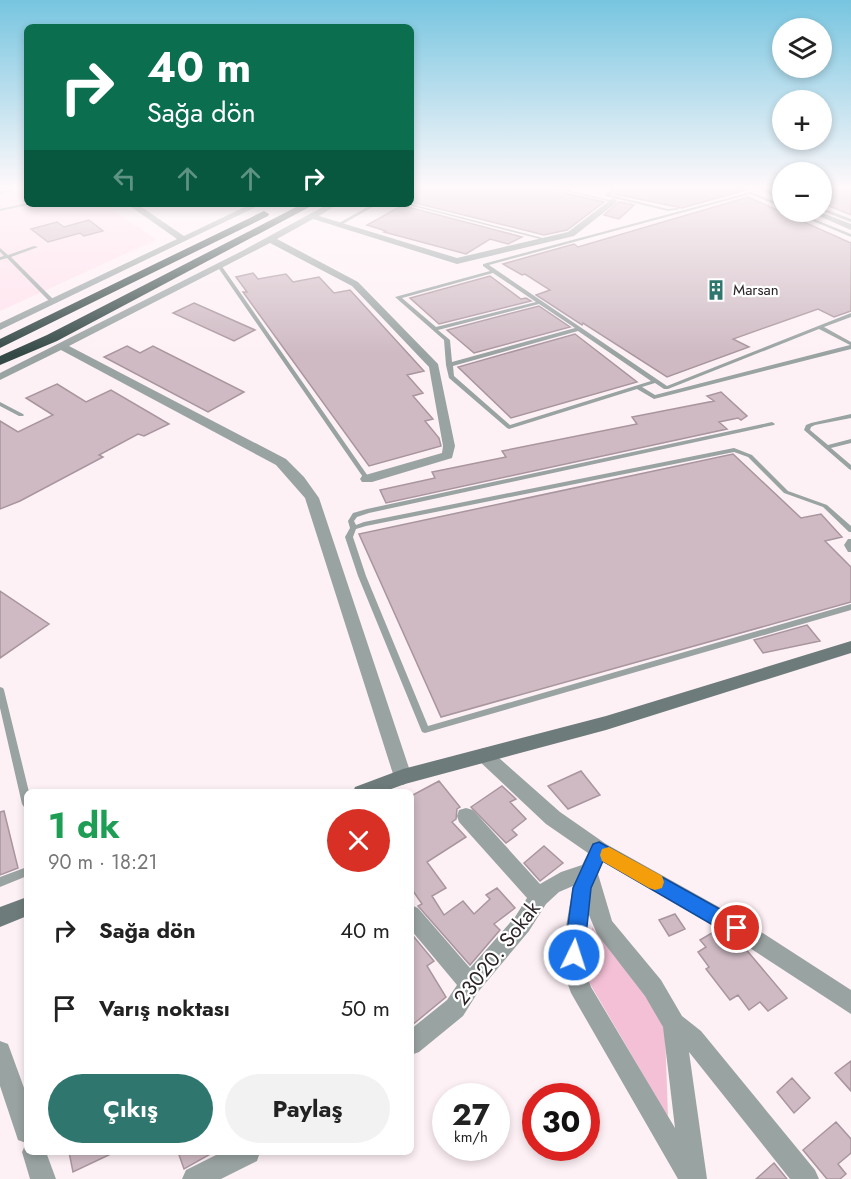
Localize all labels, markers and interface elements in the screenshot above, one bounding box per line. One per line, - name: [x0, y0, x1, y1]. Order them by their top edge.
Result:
- map controls: [772, 18, 832, 222]
- button: layers: [772, 18, 832, 78]
- text: 40 m: [147, 37, 251, 98]
- icon: right: [48, 48, 126, 126]
- button: +: [772, 90, 832, 150]
- text: Sağa dön: [147, 93, 256, 132]
- icon: left: [108, 162, 141, 195]
- icon: ahead: [171, 162, 204, 195]
- icon: ahead: [234, 162, 267, 195]
- icon: right: [297, 162, 330, 195]
- button: −: [772, 162, 832, 222]
- building icon: Marsan: [704, 278, 728, 302]
- place label: Marsan: [733, 279, 779, 301]
- text: 1 dk: [48, 799, 120, 851]
- button: close: [327, 809, 390, 872]
- text: 90 m · 18:21: [48, 848, 157, 877]
- street label: 23020. Sokak: [447, 894, 548, 1011]
- pin: [711, 902, 762, 953]
- icon: arrive: [720, 911, 753, 944]
- icon: right: [48, 914, 81, 947]
- text: Sağa dön: [99, 914, 196, 946]
- text: 40 m: [340, 914, 390, 946]
- position arrow: [542, 923, 606, 987]
- icon: arrive: [48, 992, 81, 1025]
- text: Varış noktası: [99, 992, 230, 1024]
- text: 50 m: [341, 992, 390, 1024]
- button: Çıkış: [48, 1074, 213, 1143]
- button: Paylaş: [225, 1074, 390, 1143]
- speed limit sign: 30: [522, 1083, 600, 1161]
- text: 27: [452, 1093, 490, 1136]
- text: km/h: [454, 1126, 488, 1148]

